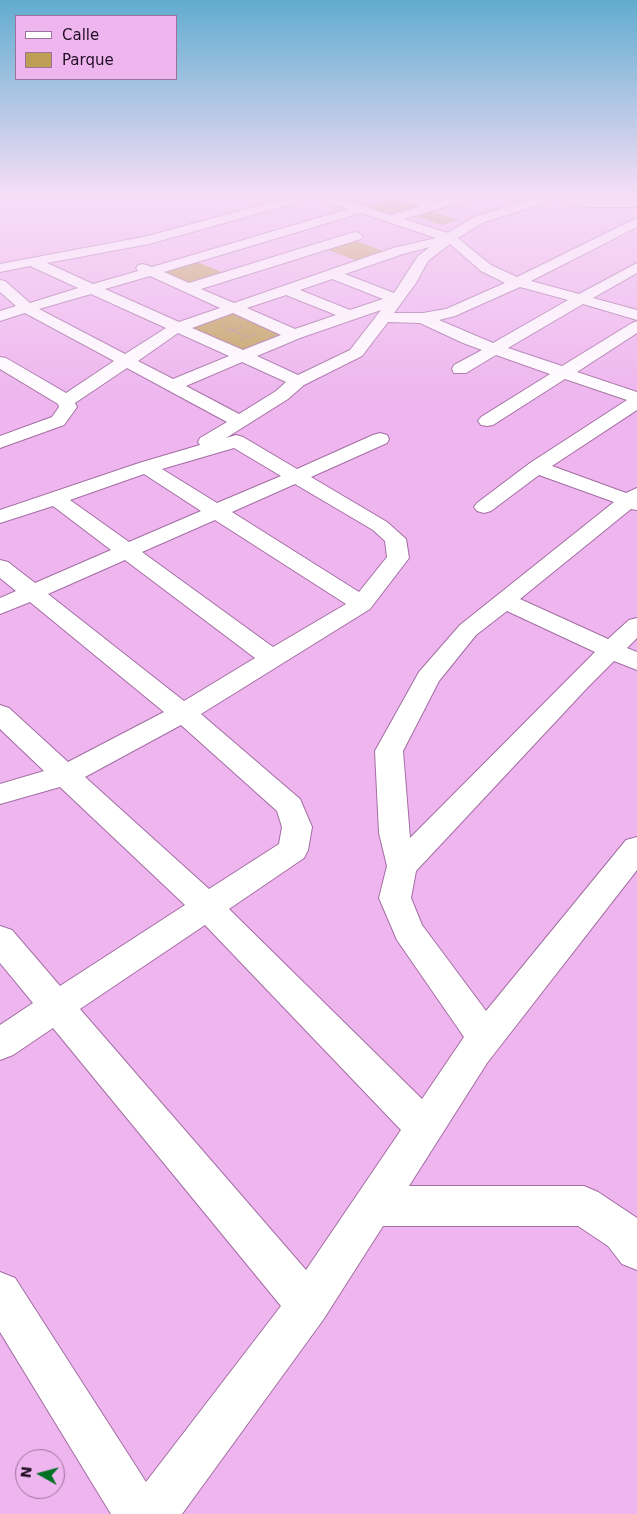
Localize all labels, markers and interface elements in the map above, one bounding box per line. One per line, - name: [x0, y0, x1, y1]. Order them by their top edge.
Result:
- legend: [15, 15, 178, 80]
- text: Calle: [62, 26, 99, 44]
- text: Parque: [62, 51, 114, 69]
- north arrow: [15, 1449, 65, 1499]
- text: N: [17, 1466, 35, 1479]

